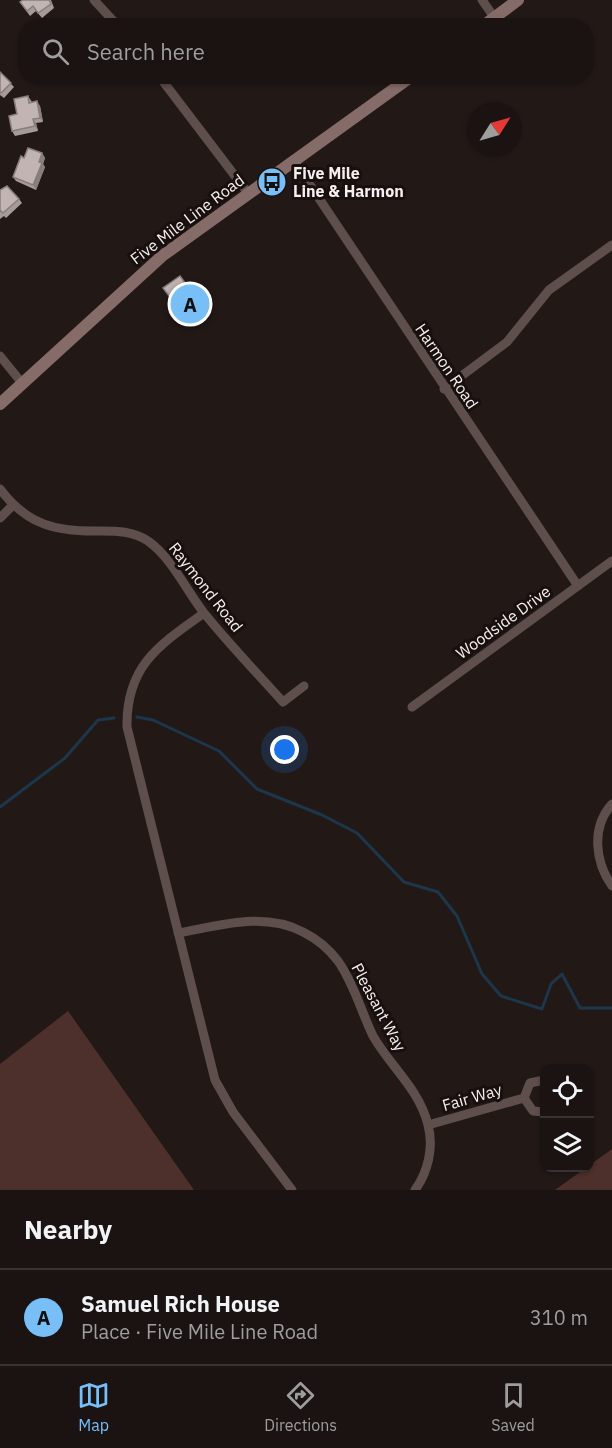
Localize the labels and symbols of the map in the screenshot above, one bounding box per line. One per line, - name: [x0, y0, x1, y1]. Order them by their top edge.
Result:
- north arrow: [468, 102, 522, 156]
- place label: Five Mile Line & Harmon: [293, 163, 404, 201]
- bus stop icon: Five Mile Line & Harmon: [256, 166, 288, 198]
- street label: Five Mile Line Road: [126, 170, 248, 268]
- pin: A: [170, 282, 210, 326]
- street label: Harmon Road: [411, 320, 483, 412]
- street label: Raymond Road: [165, 538, 247, 636]
- street label: Woodside Drive: [452, 581, 554, 663]
- your location: [270, 735, 299, 764]
- street label: Pleasant Way: [347, 960, 411, 1054]
- street label: Fair Way: [440, 1079, 504, 1115]

